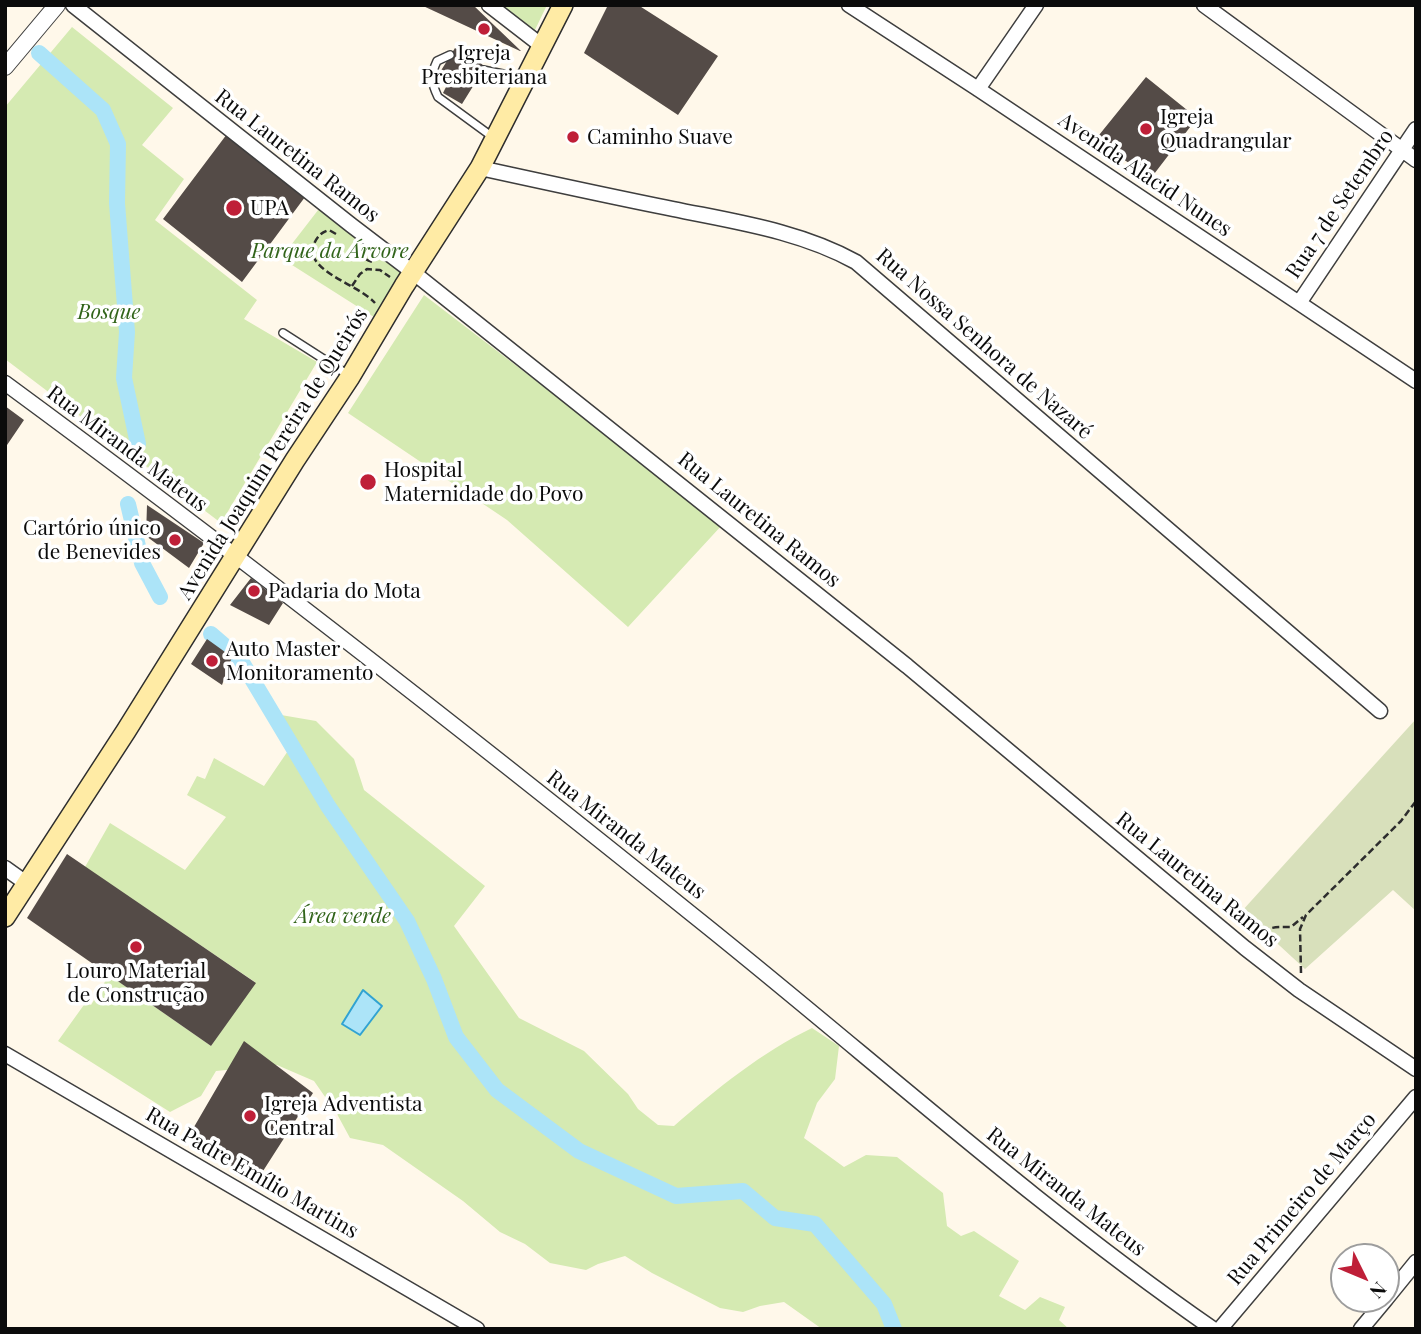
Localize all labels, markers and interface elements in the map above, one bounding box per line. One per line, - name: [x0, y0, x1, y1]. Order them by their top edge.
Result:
- marker: Igreja Presbiteriana: [476, 21, 492, 37]
- place label: Igreja Presbiteriana: [421, 40, 547, 90]
- street label: Rua Lauretina Ramos: [210, 84, 384, 228]
- place label: Igreja Quadrangular: [1160, 104, 1292, 154]
- street label: Avenida Alacid Nunes: [1054, 108, 1236, 242]
- marker: Igreja Quadrangular: [1138, 121, 1154, 137]
- place label: Caminho Suave: [587, 124, 733, 150]
- street label: Rua 7 de Setembro: [1281, 125, 1399, 283]
- marker: Caminho Suave: [565, 129, 581, 145]
- place label: UPA: [250, 195, 289, 221]
- marker: UPA: [224, 198, 244, 218]
- park label: Parque da Árvore: [251, 238, 409, 264]
- street label: Rua Nossa Senhora de Nazaré: [871, 243, 1097, 445]
- park label: Bosque: [77, 299, 141, 325]
- street label: Avenida Joaquim Pereira de Queirós: [173, 304, 373, 604]
- street label: Rua Miranda Mateus: [42, 380, 212, 518]
- street label: Rua Lauretina Ramos: [673, 447, 845, 593]
- place label: Hospital Maternidade do Povo: [384, 457, 583, 507]
- marker: Hospital Maternidade do Povo: [358, 472, 378, 492]
- place label: Cartório único de Benevides: [23, 515, 161, 565]
- marker: Cartório único de Benevides: [167, 532, 183, 548]
- place label: Padaria do Mota: [268, 578, 421, 604]
- marker: Padaria do Mota: [246, 583, 262, 599]
- place label: Auto Master Monitoramento: [226, 636, 374, 686]
- marker: Auto Master Monitoramento: [204, 653, 220, 669]
- street label: Rua Miranda Mateus: [542, 765, 710, 905]
- street label: Rua Lauretina Ramos: [1111, 807, 1283, 953]
- park label: Área verde: [295, 903, 391, 929]
- marker: Louro Material de Construção: [128, 939, 144, 955]
- place label: Louro Material de Construção: [66, 958, 206, 1008]
- place label: Igreja Adventista Central: [264, 1091, 422, 1141]
- street label: Rua Padre Emílio Martins: [141, 1102, 363, 1244]
- marker: Igreja Adventista Central: [242, 1108, 258, 1124]
- street label: Rua Primeiro de Março: [1222, 1108, 1382, 1290]
- street label: Rua Miranda Mateus: [982, 1122, 1150, 1262]
- north arrow: [1330, 1243, 1400, 1313]
- text: N: [1365, 1277, 1393, 1305]

